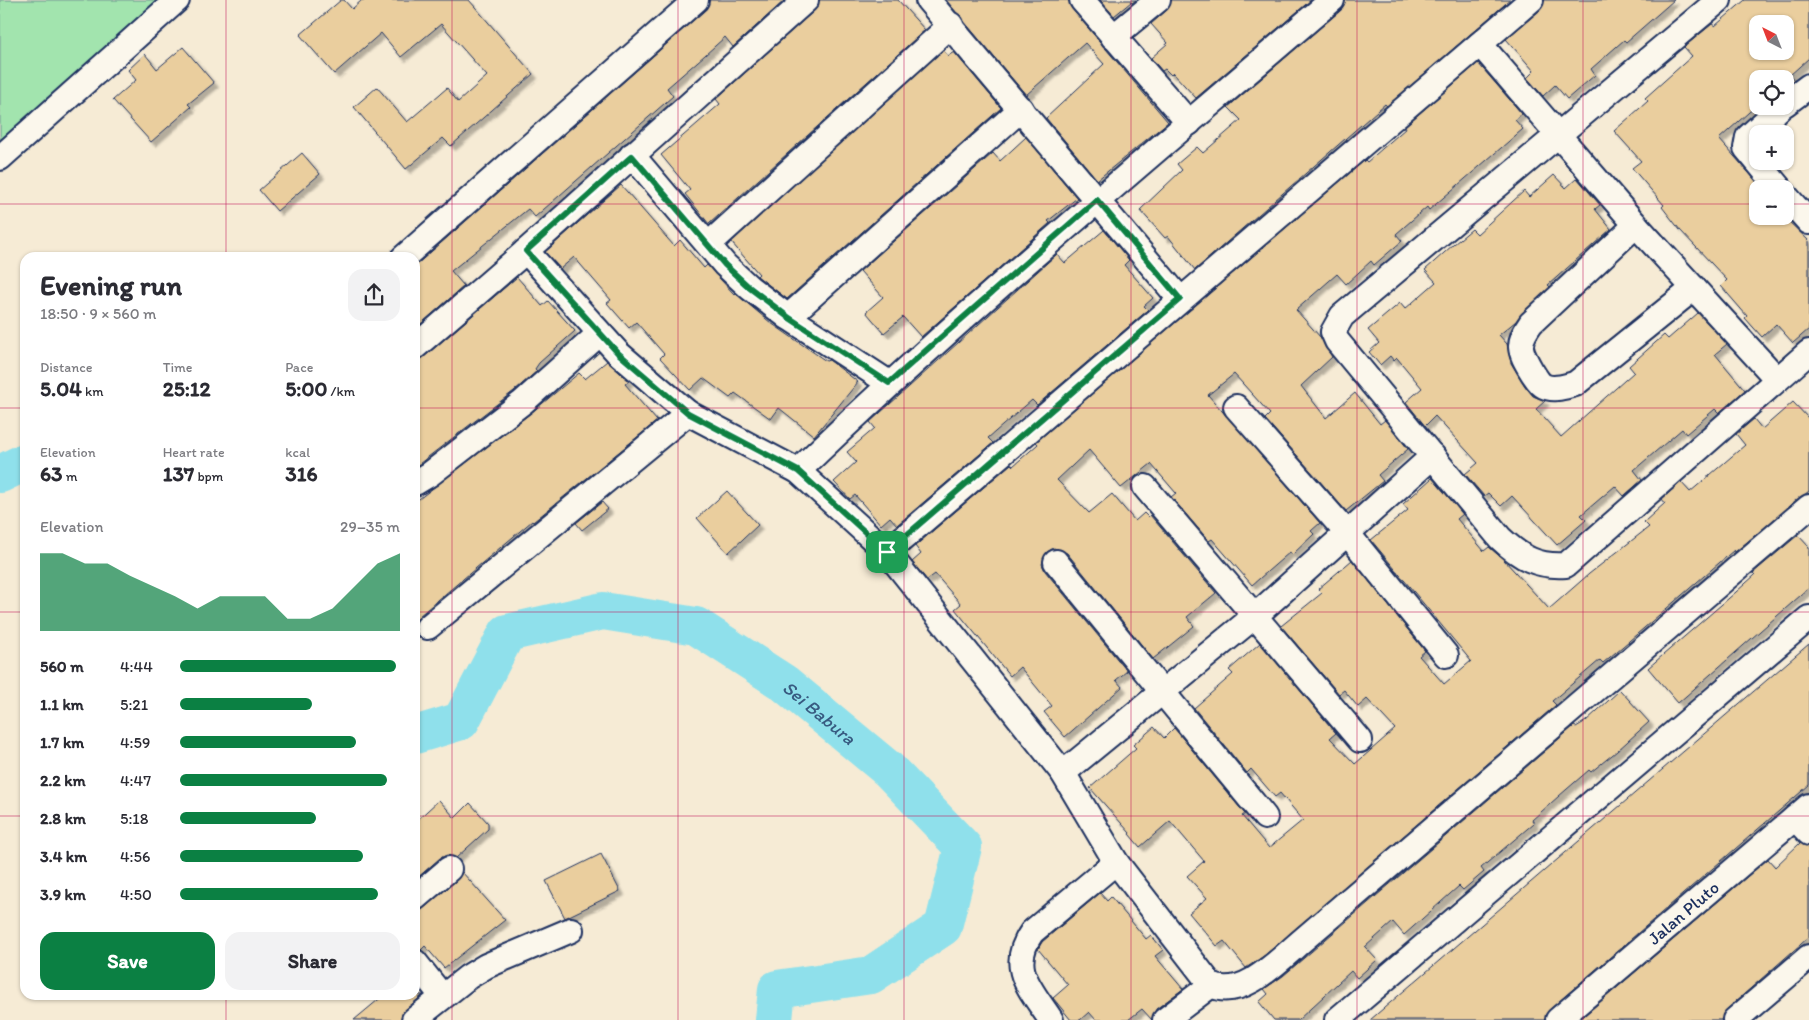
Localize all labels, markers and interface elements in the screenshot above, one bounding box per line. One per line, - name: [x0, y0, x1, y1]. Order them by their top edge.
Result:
- north arrow: [1749, 15, 1794, 60]
- map controls: [1749, 15, 1794, 225]
- button: locate: [1749, 70, 1794, 115]
- button: +: [1749, 125, 1794, 170]
- button: −: [1749, 180, 1794, 225]
- text: Evening run: [40, 268, 182, 302]
- button: share: [348, 269, 400, 321]
- text: 18:50 · 9 × 560 m: [40, 304, 157, 323]
- text: Distance: [40, 359, 92, 376]
- text: Time: [163, 359, 193, 376]
- text: Pace: [285, 359, 313, 376]
- text: 5.04: [40, 376, 82, 401]
- text: 25:12: [163, 376, 211, 401]
- text: 5:00: [285, 376, 327, 401]
- text: km: [82, 383, 103, 400]
- text: /km: [327, 383, 355, 400]
- text: Elevation: [40, 444, 96, 461]
- text: Heart rate: [163, 444, 225, 461]
- text: kcal: [285, 444, 310, 461]
- text: 63: [40, 461, 63, 486]
- text: 137: [163, 461, 194, 486]
- text: 316: [285, 461, 318, 486]
- text: m: [63, 468, 78, 485]
- text: bpm: [194, 468, 223, 485]
- text: Elevation: [40, 517, 104, 536]
- text: 29–35 m: [340, 517, 400, 536]
- pin: [866, 531, 908, 573]
- icon: arrive: [873, 538, 901, 566]
- text: 560 m: [40, 657, 84, 676]
- text: 4:44: [120, 657, 153, 676]
- water label: Sei Babura: [778, 676, 861, 750]
- text: 1.1 km: [40, 695, 84, 714]
- text: 5:21: [120, 695, 148, 714]
- text: 1.7 km: [40, 733, 84, 752]
- text: 4:59: [120, 733, 150, 752]
- text: 2.2 km: [40, 771, 86, 790]
- text: 4:47: [120, 771, 151, 790]
- text: 2.8 km: [40, 809, 86, 828]
- text: 5:18: [120, 809, 149, 828]
- text: 3.4 km: [40, 847, 87, 866]
- text: 4:56: [120, 847, 150, 866]
- street label: Jalan Pluto: [1643, 876, 1724, 949]
- text: 3.9 km: [40, 885, 86, 904]
- text: 4:50: [120, 885, 152, 904]
- button: Save: [40, 932, 215, 990]
- button: Share: [225, 932, 400, 990]

